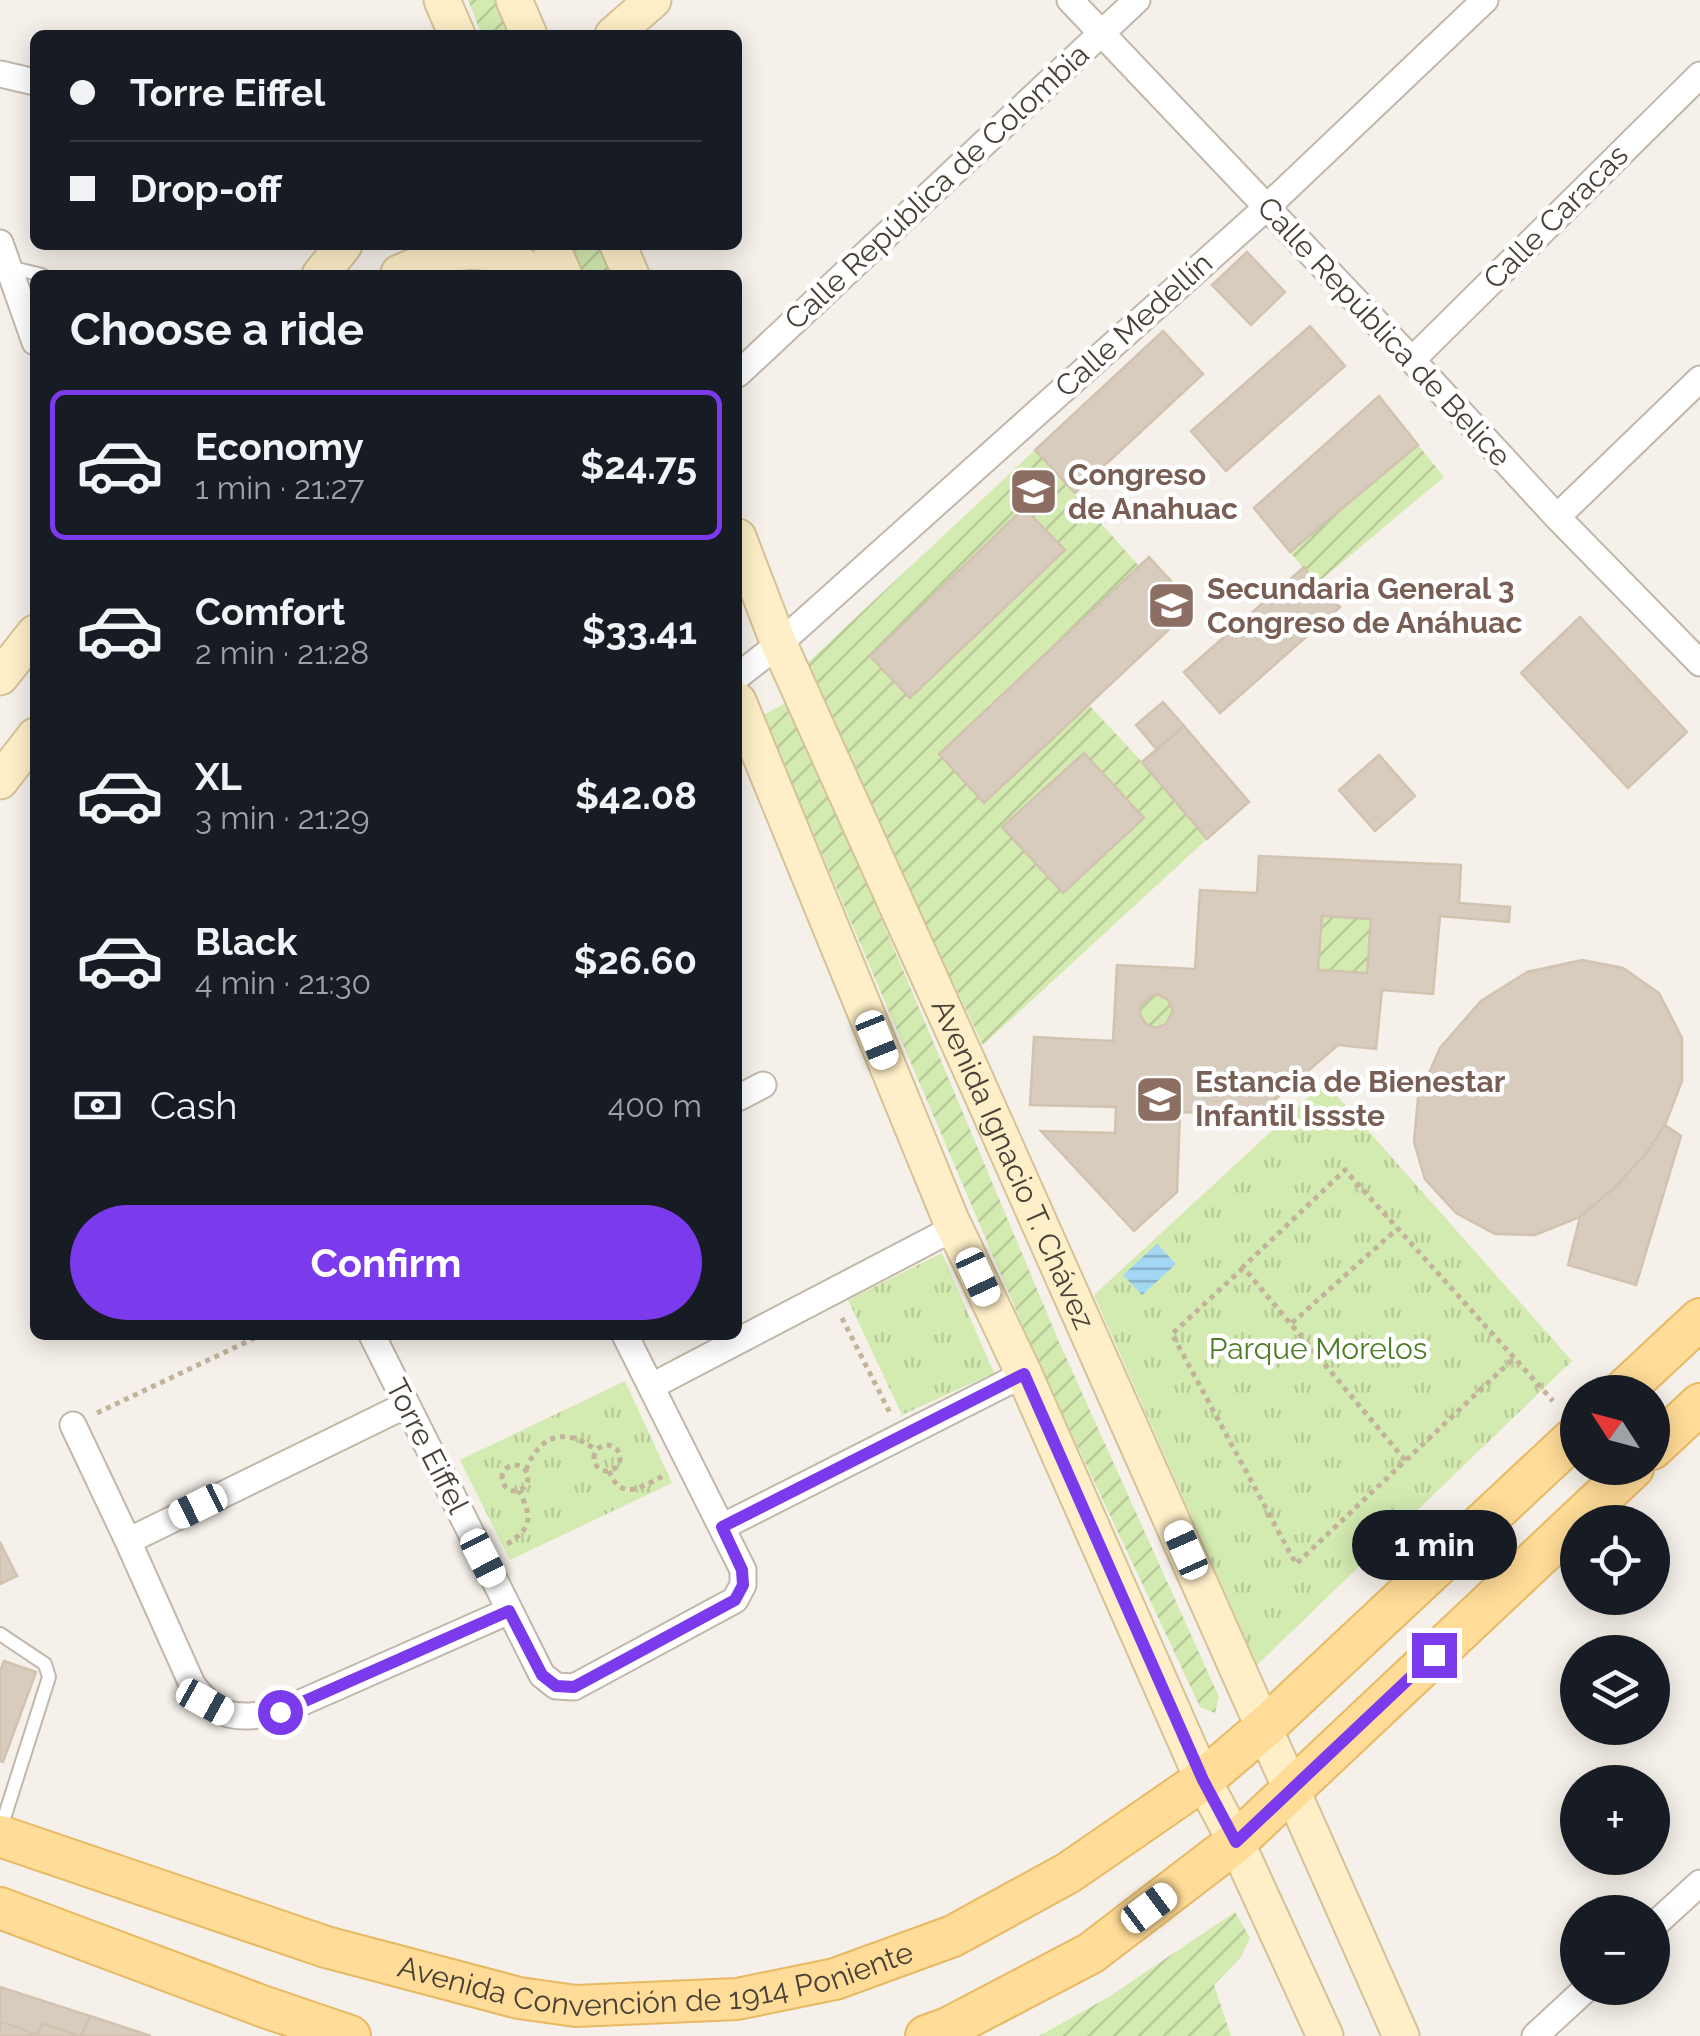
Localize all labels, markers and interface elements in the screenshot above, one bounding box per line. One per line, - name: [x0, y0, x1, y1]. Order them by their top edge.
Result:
- street label: Calle República de Colombia: [778, 37, 1096, 337]
- text: Torre Eiffel: [130, 70, 325, 115]
- street label: Calle Caracas: [1476, 137, 1635, 296]
- text: Drop-off: [130, 166, 282, 211]
- street label: Calle República de Belice: [1250, 190, 1518, 474]
- street label: Calle Medellín: [1048, 245, 1219, 404]
- text: Choose a ride: [70, 303, 364, 356]
- icon: car: [75, 420, 165, 510]
- text: Economy: [195, 424, 364, 469]
- text: $24.75: [580, 443, 697, 488]
- place label: Congreso de Anahuac: [1068, 457, 1238, 526]
- school or university icon: Congreso de Anahuac: [1007, 466, 1059, 518]
- text: 1 min · 21:27: [195, 469, 364, 506]
- place label: Secundaria General 3 Congreso de Anáhuac: [1207, 571, 1522, 640]
- school or university icon: Secundaria General 3 Congreso de Anáhuac: [1146, 580, 1198, 632]
- icon: car: [75, 585, 165, 675]
- text: Comfort: [195, 589, 345, 634]
- text: $33.41: [582, 608, 697, 653]
- text: 2 min · 21:28: [195, 634, 369, 671]
- icon: car: [75, 750, 165, 840]
- text: XL: [195, 754, 242, 799]
- text: $42.08: [575, 773, 697, 818]
- text: 3 min · 21:29: [195, 799, 369, 836]
- icon: car: [75, 915, 165, 1005]
- text: Black: [195, 919, 297, 964]
- text: $26.60: [573, 938, 697, 983]
- text: 4 min · 21:30: [195, 964, 371, 1001]
- street label: Avenida Ignacio T. Chávez: [925, 994, 1102, 1334]
- car: [852, 1007, 902, 1073]
- place label: Estancia de Bienestar Infantil Issste: [1195, 1064, 1506, 1133]
- school or university icon: Estancia de Bienestar Infantil Issste: [1134, 1073, 1186, 1125]
- icon: cash: [70, 1078, 125, 1133]
- text: Cash: [150, 1083, 237, 1128]
- text: 400 m: [608, 1087, 702, 1124]
- button: Confirm: [70, 1205, 702, 1320]
- car: [952, 1243, 1004, 1311]
- park label: Parque Morelos: [1209, 1331, 1427, 1366]
- street label: Torre Eiffel: [379, 1373, 477, 1520]
- north arrow: [1560, 1375, 1670, 1485]
- map controls: [1560, 1375, 1670, 2005]
- car: [164, 1479, 232, 1533]
- button: locate: [1560, 1505, 1670, 1615]
- callout: 1 min: [1352, 1510, 1516, 1580]
- car: [1160, 1516, 1212, 1584]
- car: [456, 1524, 510, 1592]
- text: 1 min: [1394, 1526, 1475, 1563]
- route end: [1412, 1633, 1457, 1678]
- button: layers: [1560, 1635, 1670, 1745]
- car: [171, 1674, 239, 1730]
- route start: [258, 1690, 303, 1735]
- button: +: [1560, 1765, 1670, 1875]
- car: [1116, 1878, 1182, 1938]
- button: −: [1560, 1895, 1670, 2005]
- street label: Avenida Convención de 1914 Poniente: [394, 1934, 918, 2023]

